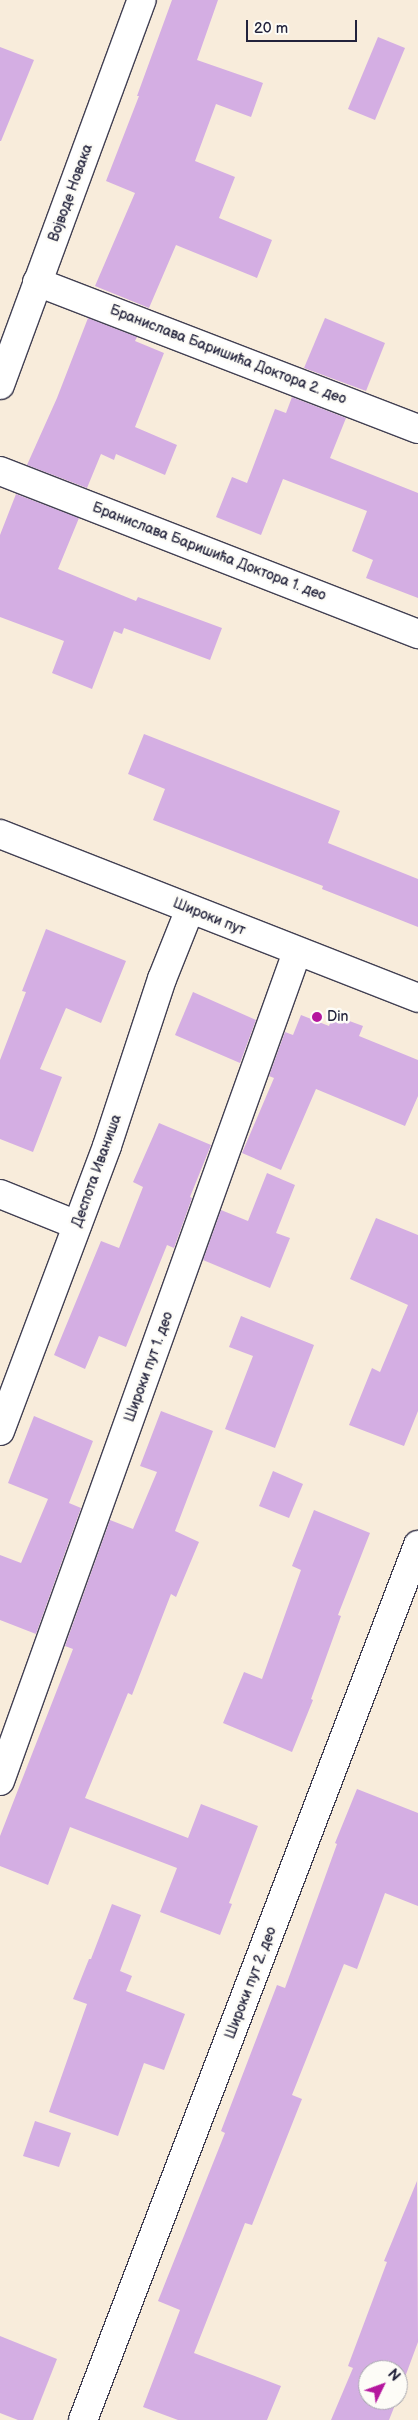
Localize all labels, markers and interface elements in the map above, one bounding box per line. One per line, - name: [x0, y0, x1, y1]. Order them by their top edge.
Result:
- scale bar: [248, 10, 359, 42]
- text: 20 m: [254, 19, 288, 38]
- street label: Војводе Новака: [46, 142, 96, 244]
- street label: Бранислава Баришића Доктора 2. део: [107, 302, 349, 408]
- street label: Бранислава Баришића Доктора 1. део: [90, 500, 328, 604]
- street label: Широки пут: [170, 895, 248, 939]
- place label: Din: [327, 1009, 348, 1025]
- marker: Din: [311, 1011, 323, 1023]
- street label: Деспота Иваниша: [69, 1112, 125, 1230]
- street label: Широки пут 1. део: [121, 1310, 177, 1424]
- street label: Широки пут 2. део: [222, 1925, 280, 2041]
- north arrow: [358, 2360, 408, 2410]
- text: N: [384, 2366, 404, 2385]

